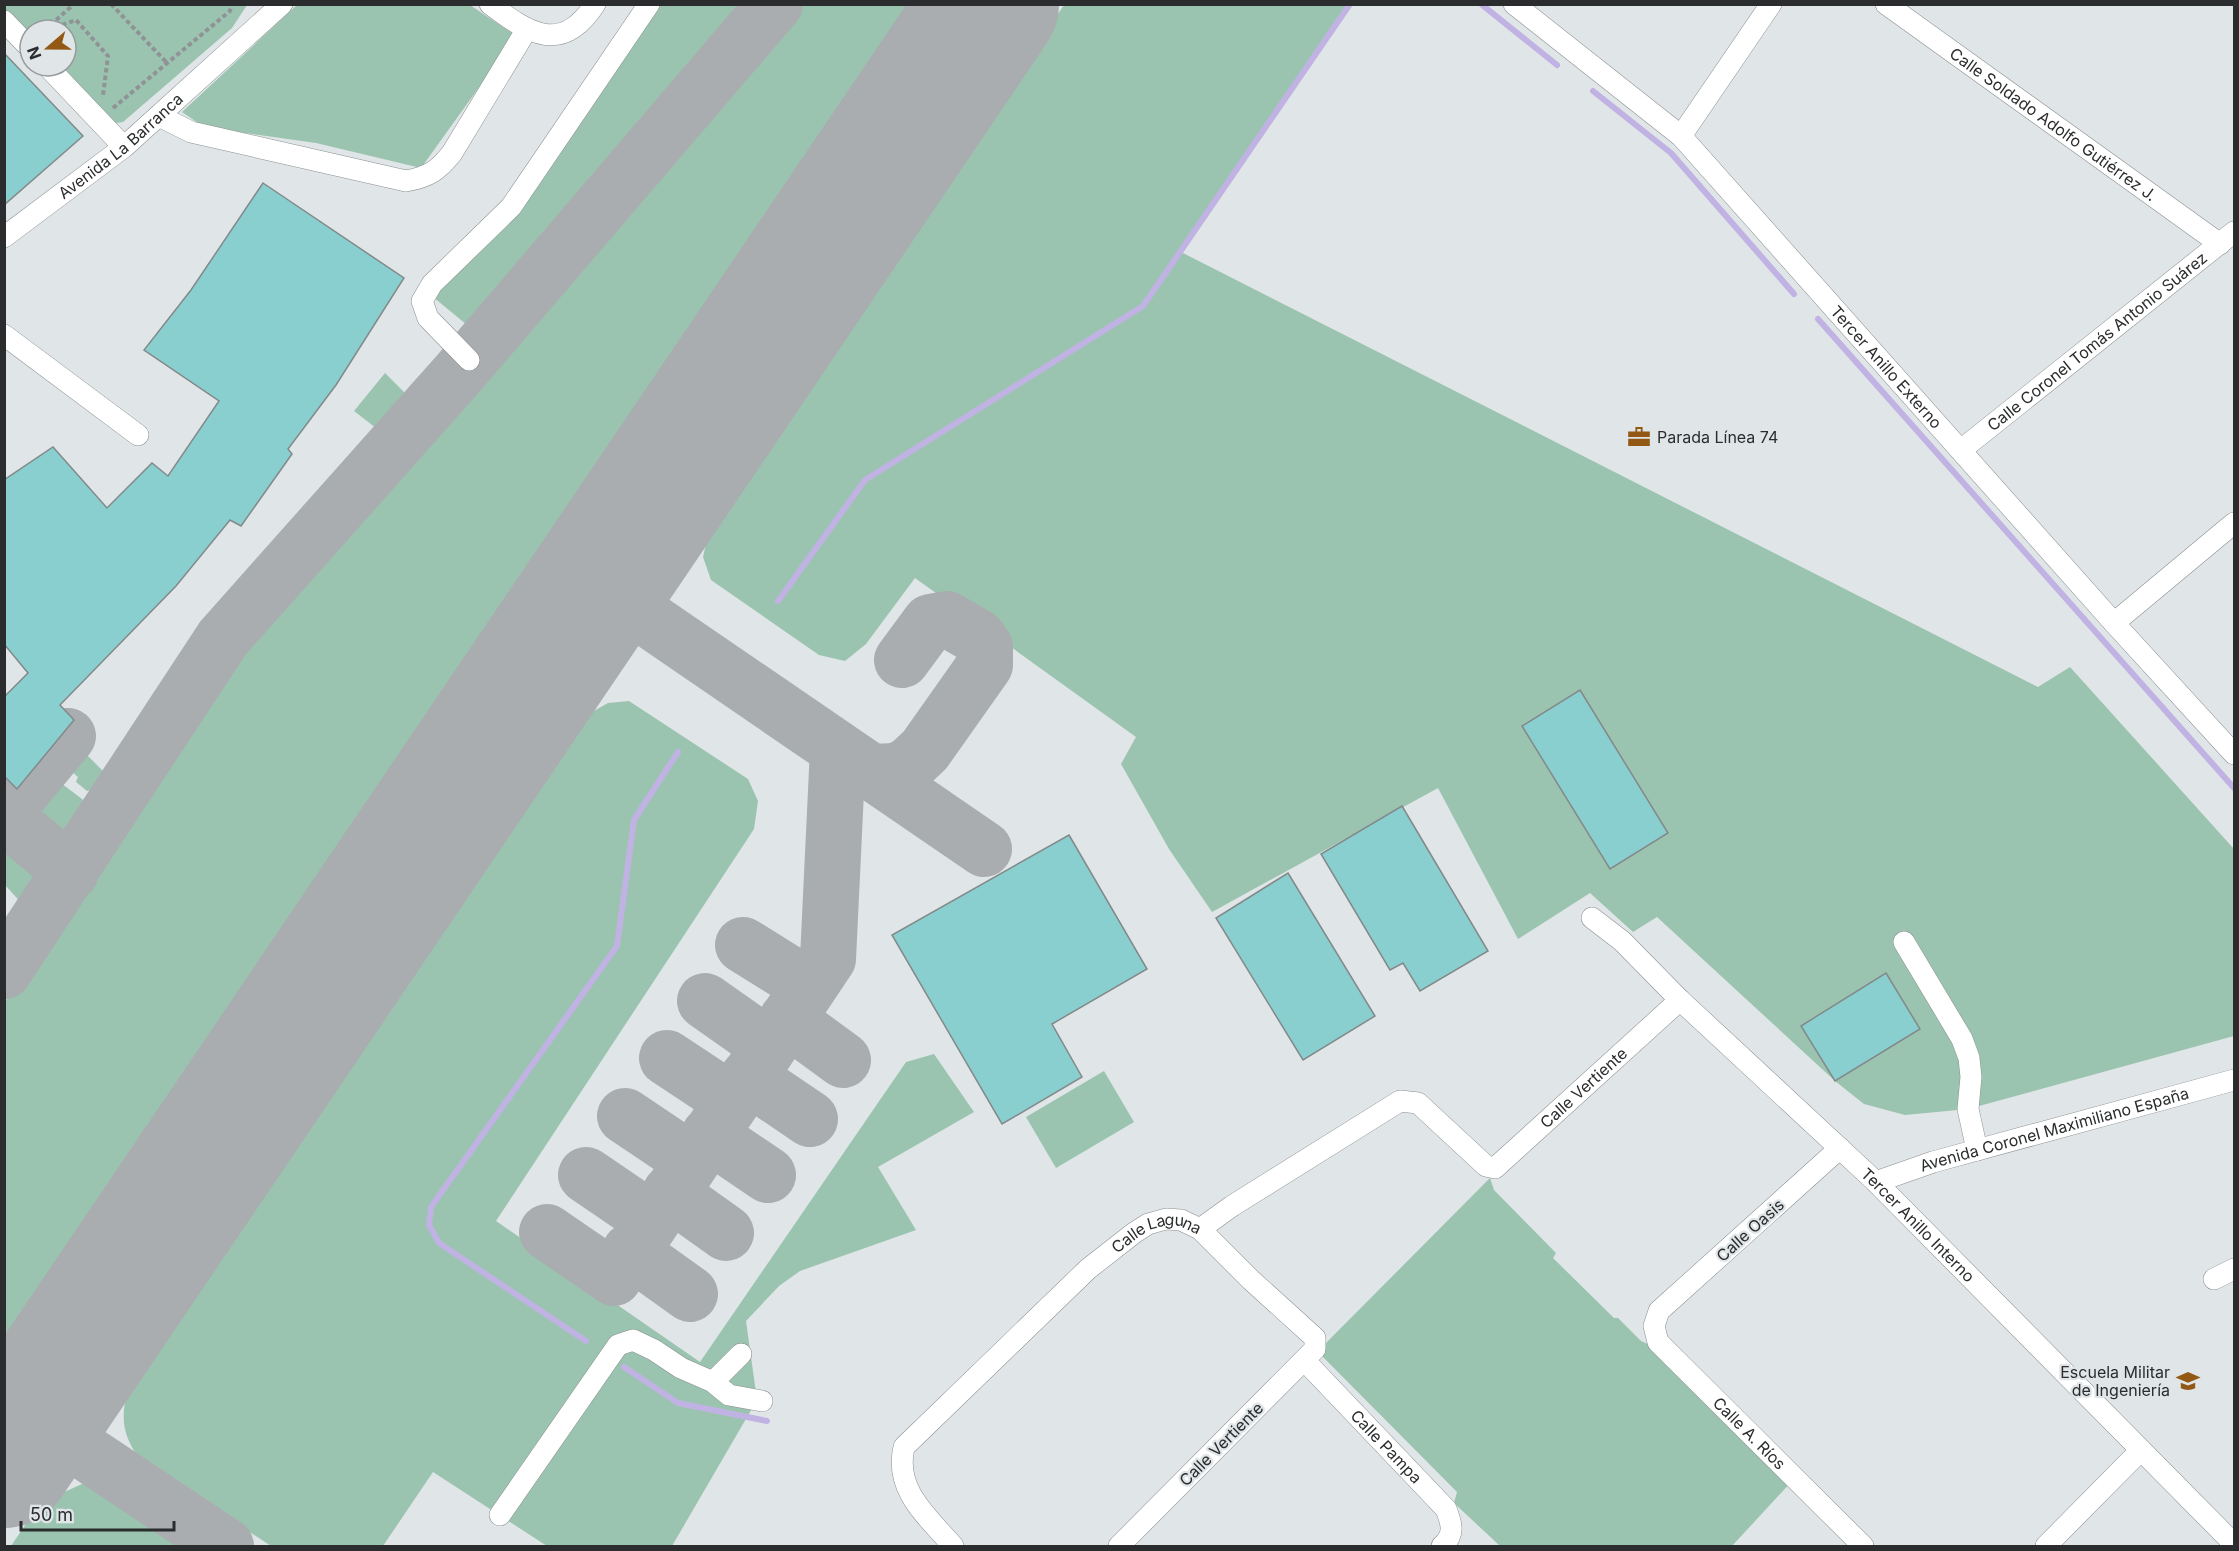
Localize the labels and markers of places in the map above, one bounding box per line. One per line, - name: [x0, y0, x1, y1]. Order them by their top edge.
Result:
- office icon: Parada Línea 74: [1626, 424, 1652, 450]
- place label: Parada Línea 74: [1657, 427, 1778, 447]
- place label: Escuela Militar de Ingeniería: [2060, 1362, 2170, 1400]
- school or university icon: Escuela Militar de Ingeniería: [2175, 1368, 2201, 1394]

